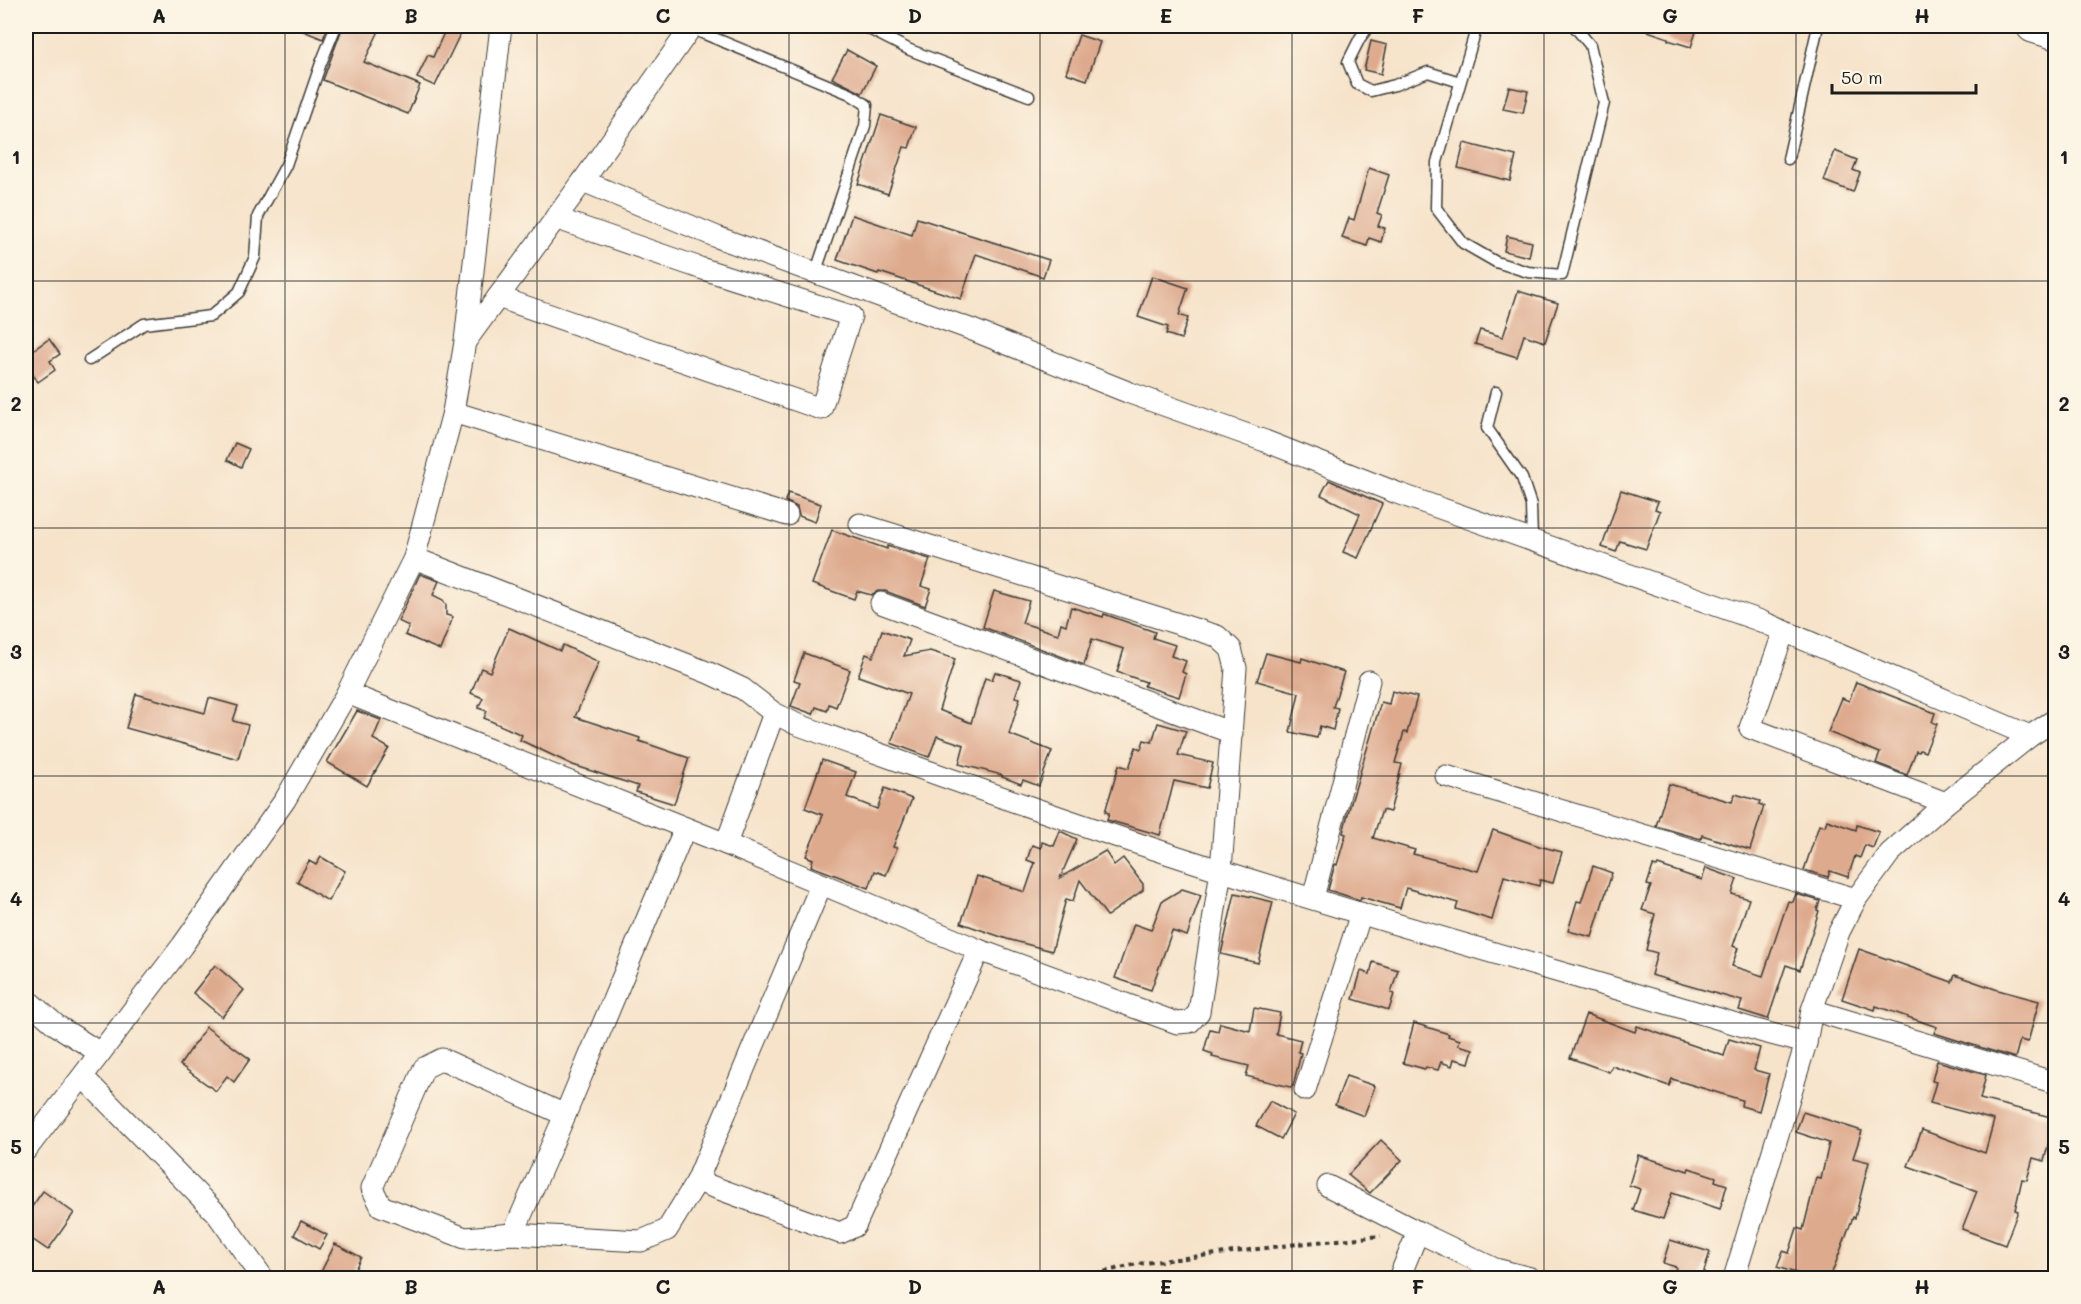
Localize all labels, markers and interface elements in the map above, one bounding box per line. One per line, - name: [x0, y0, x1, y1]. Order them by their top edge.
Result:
- text: A: [152, 2, 166, 28]
- text: B: [404, 2, 418, 28]
- text: C: [656, 2, 671, 28]
- text: D: [908, 2, 922, 28]
- text: E: [1160, 2, 1172, 28]
- text: F: [1412, 2, 1425, 28]
- text: G: [1662, 2, 1678, 28]
- text: H: [1914, 2, 1930, 28]
- scale bar: [1832, 57, 1976, 95]
- text: 50 m: [1841, 65, 1883, 89]
- text: 1: [12, 143, 20, 169]
- text: 1: [2060, 143, 2068, 169]
- text: 2: [10, 390, 22, 416]
- text: 2: [2058, 390, 2070, 416]
- text: 3: [10, 638, 22, 664]
- text: 3: [2058, 638, 2070, 664]
- text: 4: [10, 885, 23, 911]
- text: 4: [2058, 885, 2071, 911]
- text: 5: [10, 1133, 22, 1159]
- text: 5: [2058, 1133, 2070, 1159]
- text: A: [152, 1273, 166, 1299]
- text: B: [404, 1273, 418, 1299]
- text: C: [656, 1273, 671, 1299]
- text: D: [908, 1273, 922, 1299]
- text: E: [1160, 1273, 1172, 1299]
- text: F: [1412, 1273, 1425, 1299]
- text: G: [1662, 1273, 1678, 1299]
- text: H: [1914, 1273, 1930, 1299]

